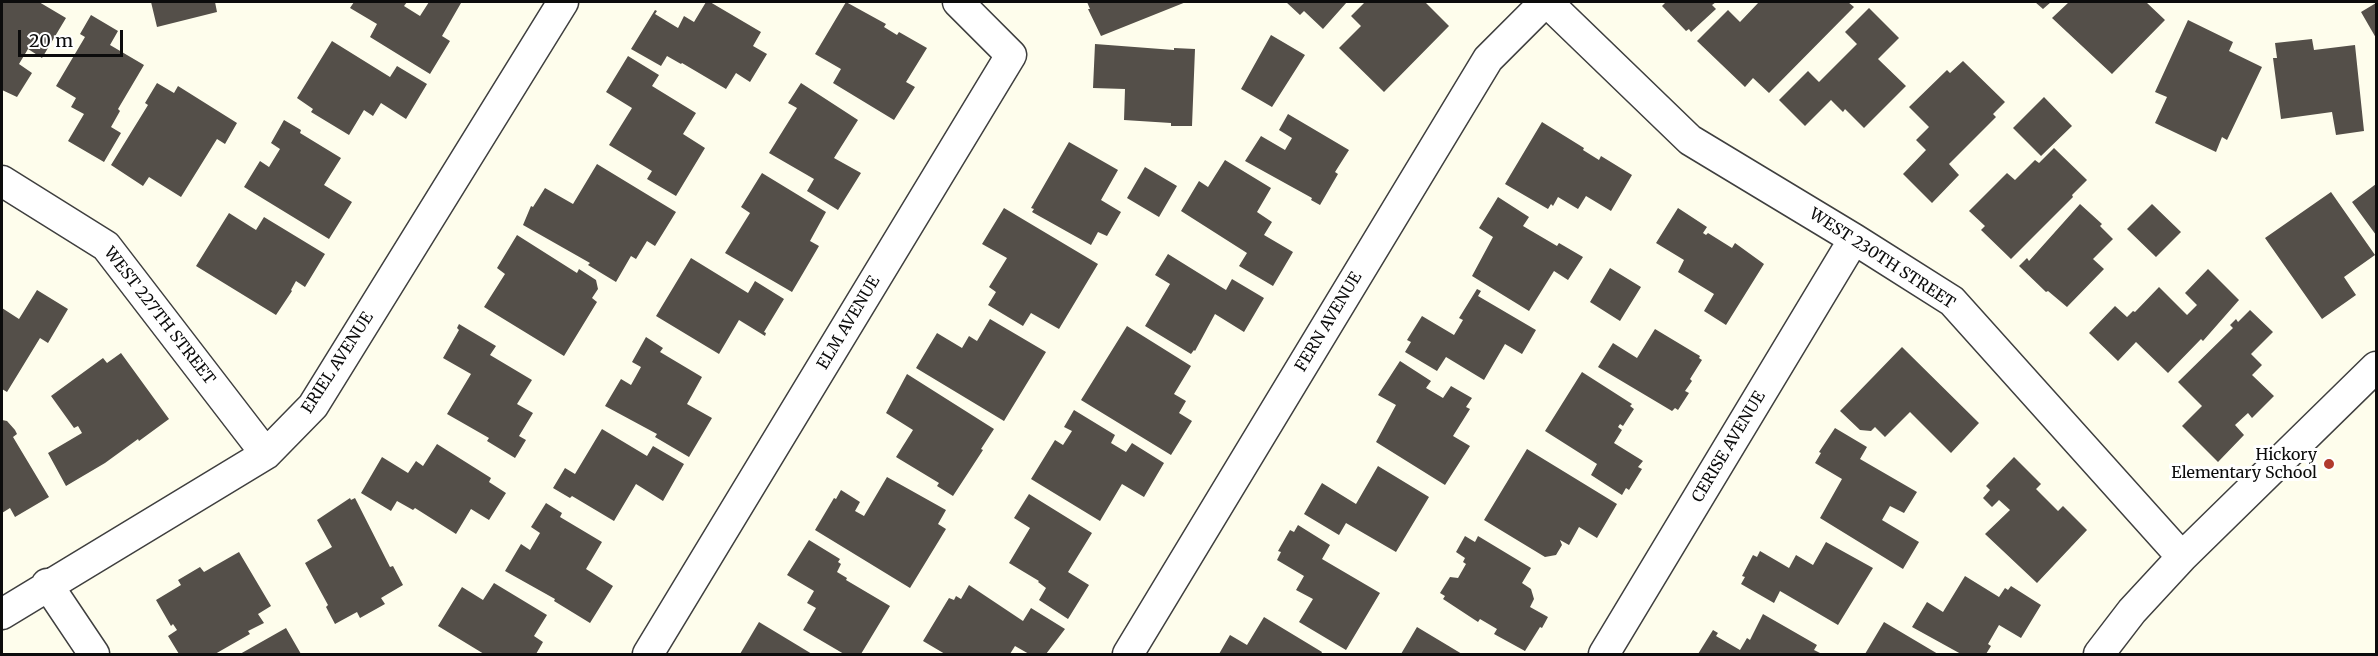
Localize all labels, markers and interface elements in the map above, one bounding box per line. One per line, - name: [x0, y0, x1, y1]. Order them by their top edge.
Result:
- scale bar: [21, 18, 126, 56]
- text: 20 m: [29, 29, 73, 52]
- street label: WEST 230TH STREET: [1806, 205, 1958, 313]
- street label: WEST 227TH STREET: [99, 243, 219, 389]
- street label: FERN AVENUE: [1292, 269, 1366, 375]
- street label: ELM AVENUE: [814, 273, 884, 373]
- street label: ERIEL AVENUE: [298, 309, 378, 417]
- street label: CERISE AVENUE: [1688, 388, 1770, 506]
- place label: Hickory Elementary School: [2171, 445, 2317, 483]
- marker: Hickory Elementary School: [2322, 457, 2336, 471]

